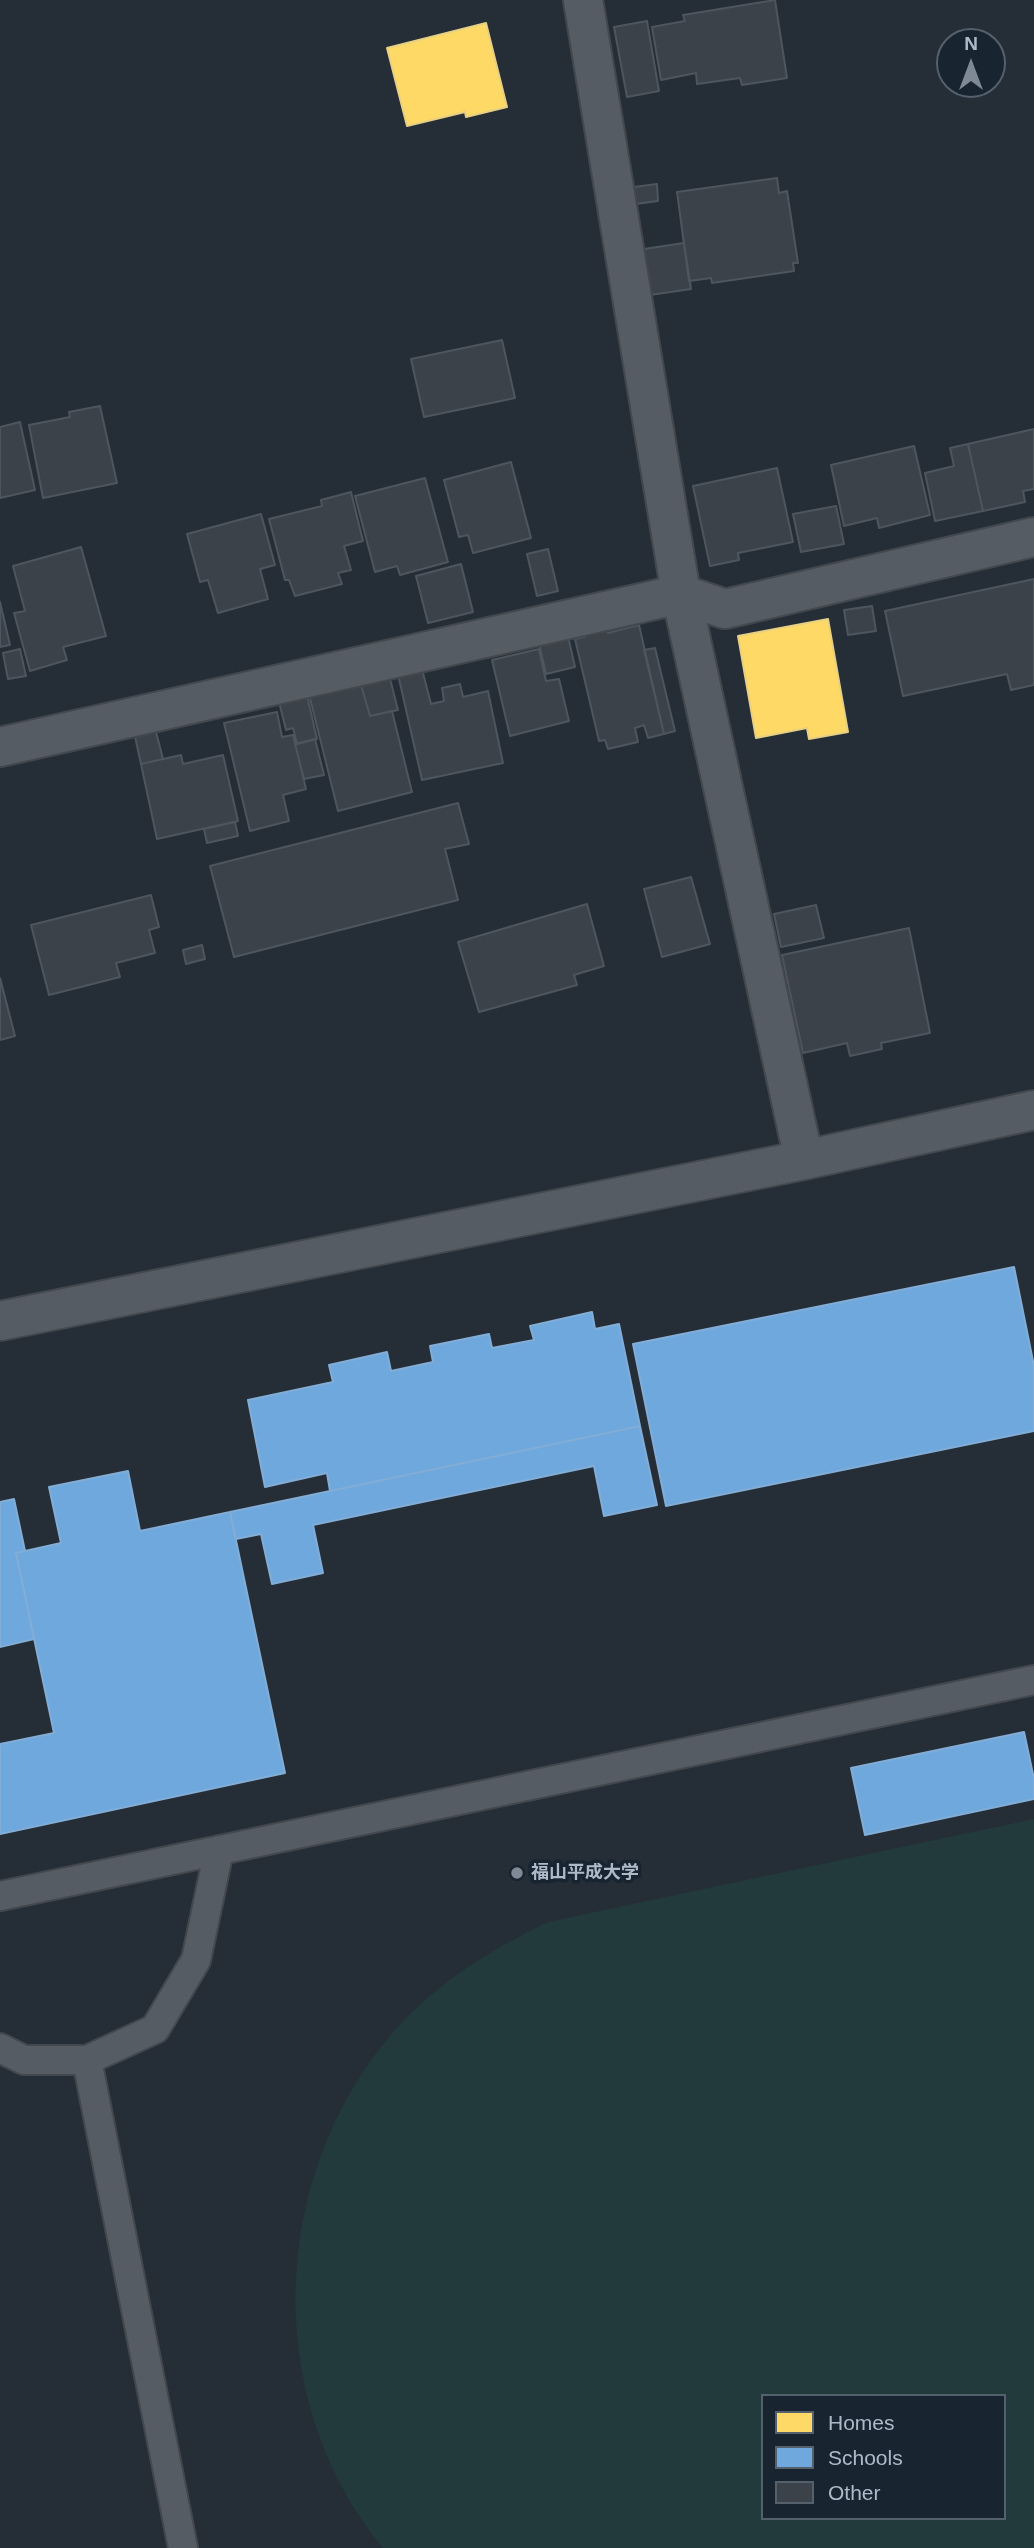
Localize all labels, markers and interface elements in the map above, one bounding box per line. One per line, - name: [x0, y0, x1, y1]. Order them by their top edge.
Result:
- north arrow: [936, 28, 1006, 98]
- text: N: [964, 33, 978, 54]
- place label: 福山平成大学: [531, 1862, 639, 1884]
- marker: 福山平成大学: [509, 1865, 525, 1881]
- legend: [761, 2394, 1006, 2520]
- text: Homes: [828, 2411, 895, 2434]
- text: Schools: [828, 2446, 903, 2469]
- text: Other: [828, 2481, 881, 2504]

